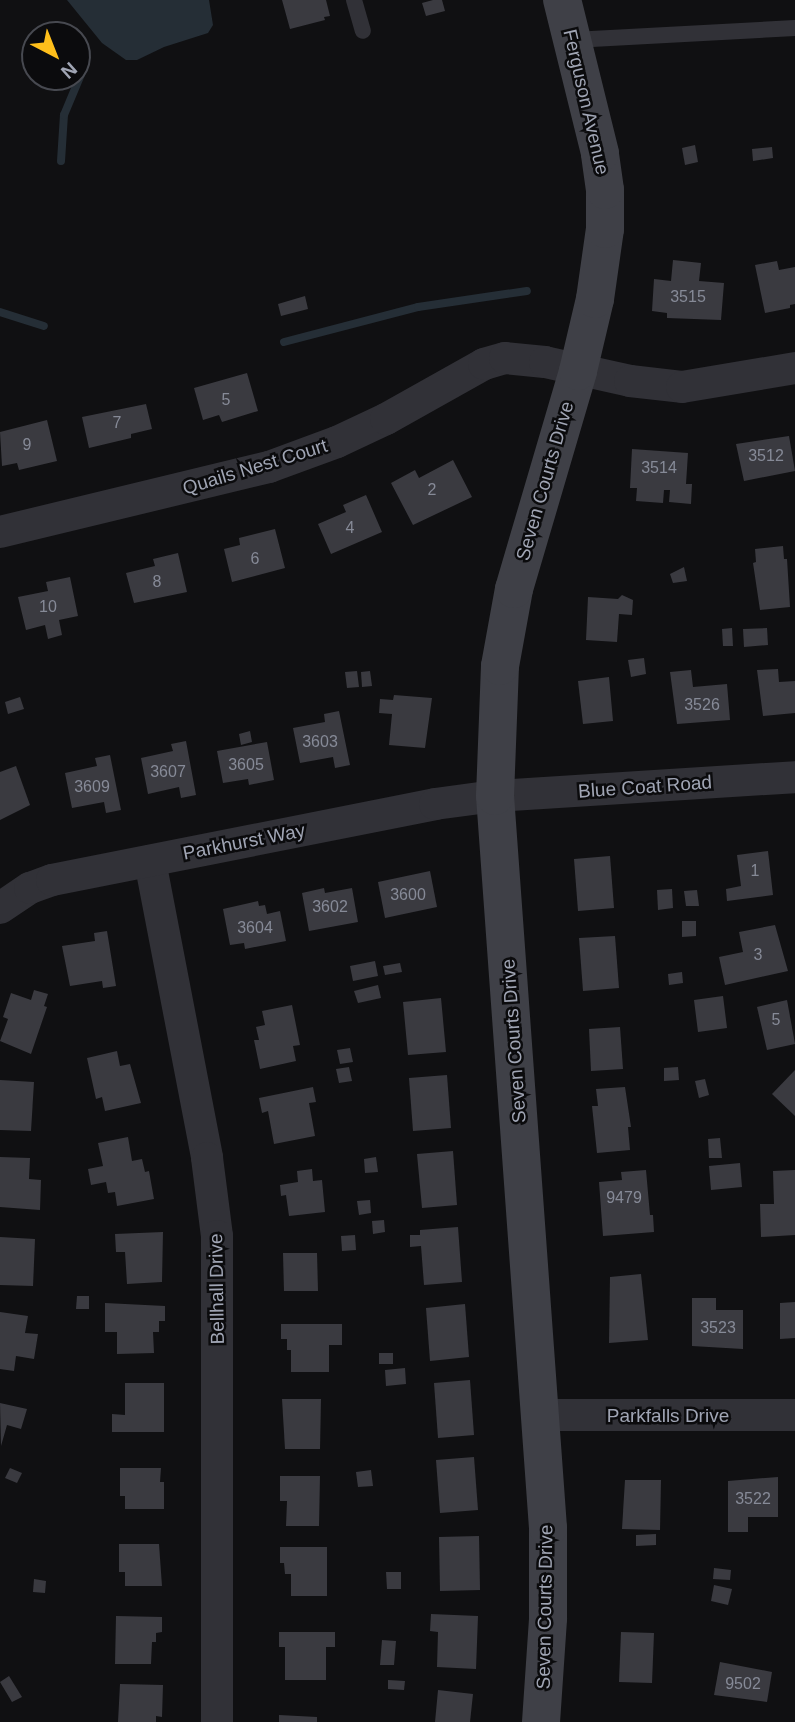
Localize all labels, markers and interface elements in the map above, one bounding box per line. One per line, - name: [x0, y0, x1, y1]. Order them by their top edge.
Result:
- north arrow: [21, 21, 91, 91]
- street label: Ferguson Avenue: [558, 27, 614, 177]
- text: N: [57, 58, 81, 83]
- house number: 3515: [670, 287, 706, 307]
- house number: 5: [222, 390, 230, 410]
- street label: Seven Courts Drive: [511, 399, 579, 563]
- house number: 7: [113, 413, 121, 433]
- street label: Quails Nest Court: [180, 434, 330, 500]
- house number: 9: [23, 435, 31, 455]
- house number: 3512: [748, 446, 784, 466]
- house number: 3514: [641, 458, 677, 478]
- house number: 2: [428, 480, 436, 500]
- house number: 4: [346, 518, 354, 538]
- house number: 6: [251, 549, 259, 569]
- house number: 8: [153, 572, 161, 592]
- house number: 10: [39, 597, 57, 617]
- house number: 3526: [684, 695, 720, 715]
- house number: 3603: [302, 732, 338, 752]
- house number: 3605: [228, 755, 264, 775]
- house number: 3607: [150, 762, 186, 782]
- street label: Blue Coat Road: [577, 771, 713, 803]
- house number: 3609: [74, 777, 110, 797]
- street label: Parkhurst Way: [181, 819, 307, 865]
- house number: 1: [751, 861, 759, 881]
- house number: 3600: [390, 885, 426, 905]
- house number: 3602: [312, 897, 348, 917]
- house number: 3604: [237, 918, 273, 938]
- house number: 3: [754, 945, 762, 965]
- street label: Seven Courts Drive: [497, 958, 531, 1124]
- house number: 5: [772, 1010, 780, 1030]
- house number: 9479: [606, 1188, 642, 1208]
- street label: Bellhall Drive: [205, 1233, 229, 1345]
- house number: 3523: [700, 1318, 736, 1338]
- street label: Parkfalls Drive: [607, 1405, 729, 1427]
- house number: 3522: [735, 1489, 771, 1509]
- street label: Seven Courts Drive: [532, 1524, 558, 1690]
- house number: 9502: [725, 1674, 761, 1694]

